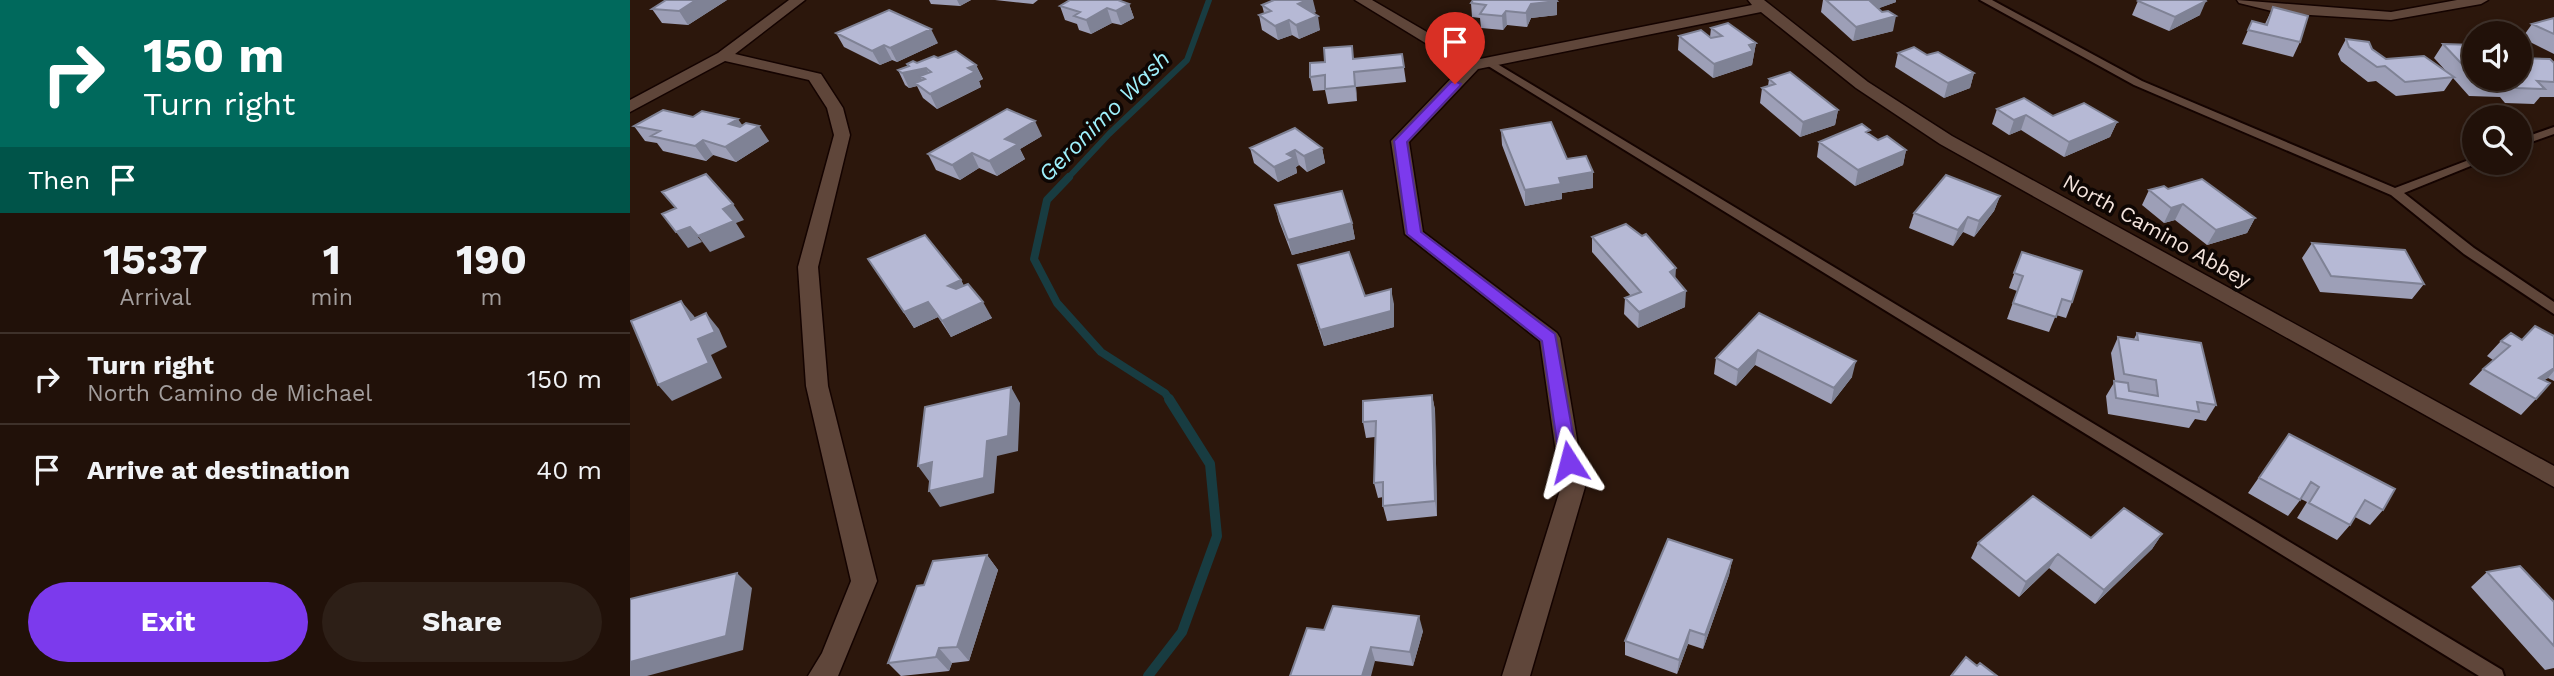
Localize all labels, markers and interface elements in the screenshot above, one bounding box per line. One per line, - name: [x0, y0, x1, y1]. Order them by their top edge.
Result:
- pin: [1425, 12.0, 1485, 84]
- map controls: [2462, 21, 2532, 175]
- button: sound: [2462, 21, 2532, 91]
- icon: arrive: [1436, 23, 1474, 61]
- text: 150 m: [143, 26, 284, 84]
- icon: right: [28, 28, 119, 119]
- water label: Geronimo Wash: [1033, 45, 1176, 188]
- text: Turn right: [143, 85, 295, 123]
- button: search: [2462, 105, 2532, 175]
- icon: arrive: [104, 161, 142, 199]
- text: Then: [28, 165, 90, 195]
- street label: North Camino Abbey: [2059, 168, 2256, 293]
- text: 15:37: [103, 235, 208, 284]
- text: 1: [323, 235, 341, 284]
- text: 190: [456, 235, 527, 284]
- text: Arrival: [119, 284, 191, 311]
- text: min: [311, 284, 353, 311]
- text: m: [480, 284, 502, 311]
- text: Turn right: [87, 350, 214, 380]
- icon: right: [28, 360, 66, 398]
- text: 150 m: [527, 364, 602, 394]
- text: North Camino de Michael: [87, 380, 372, 407]
- position arrow: [1532, 425, 1606, 499]
- icon: arrive: [28, 451, 66, 489]
- text: Arrive at destination: [87, 455, 350, 485]
- text: 40 m: [536, 455, 602, 485]
- button: Exit: [28, 582, 308, 662]
- button: Share: [322, 582, 602, 662]

